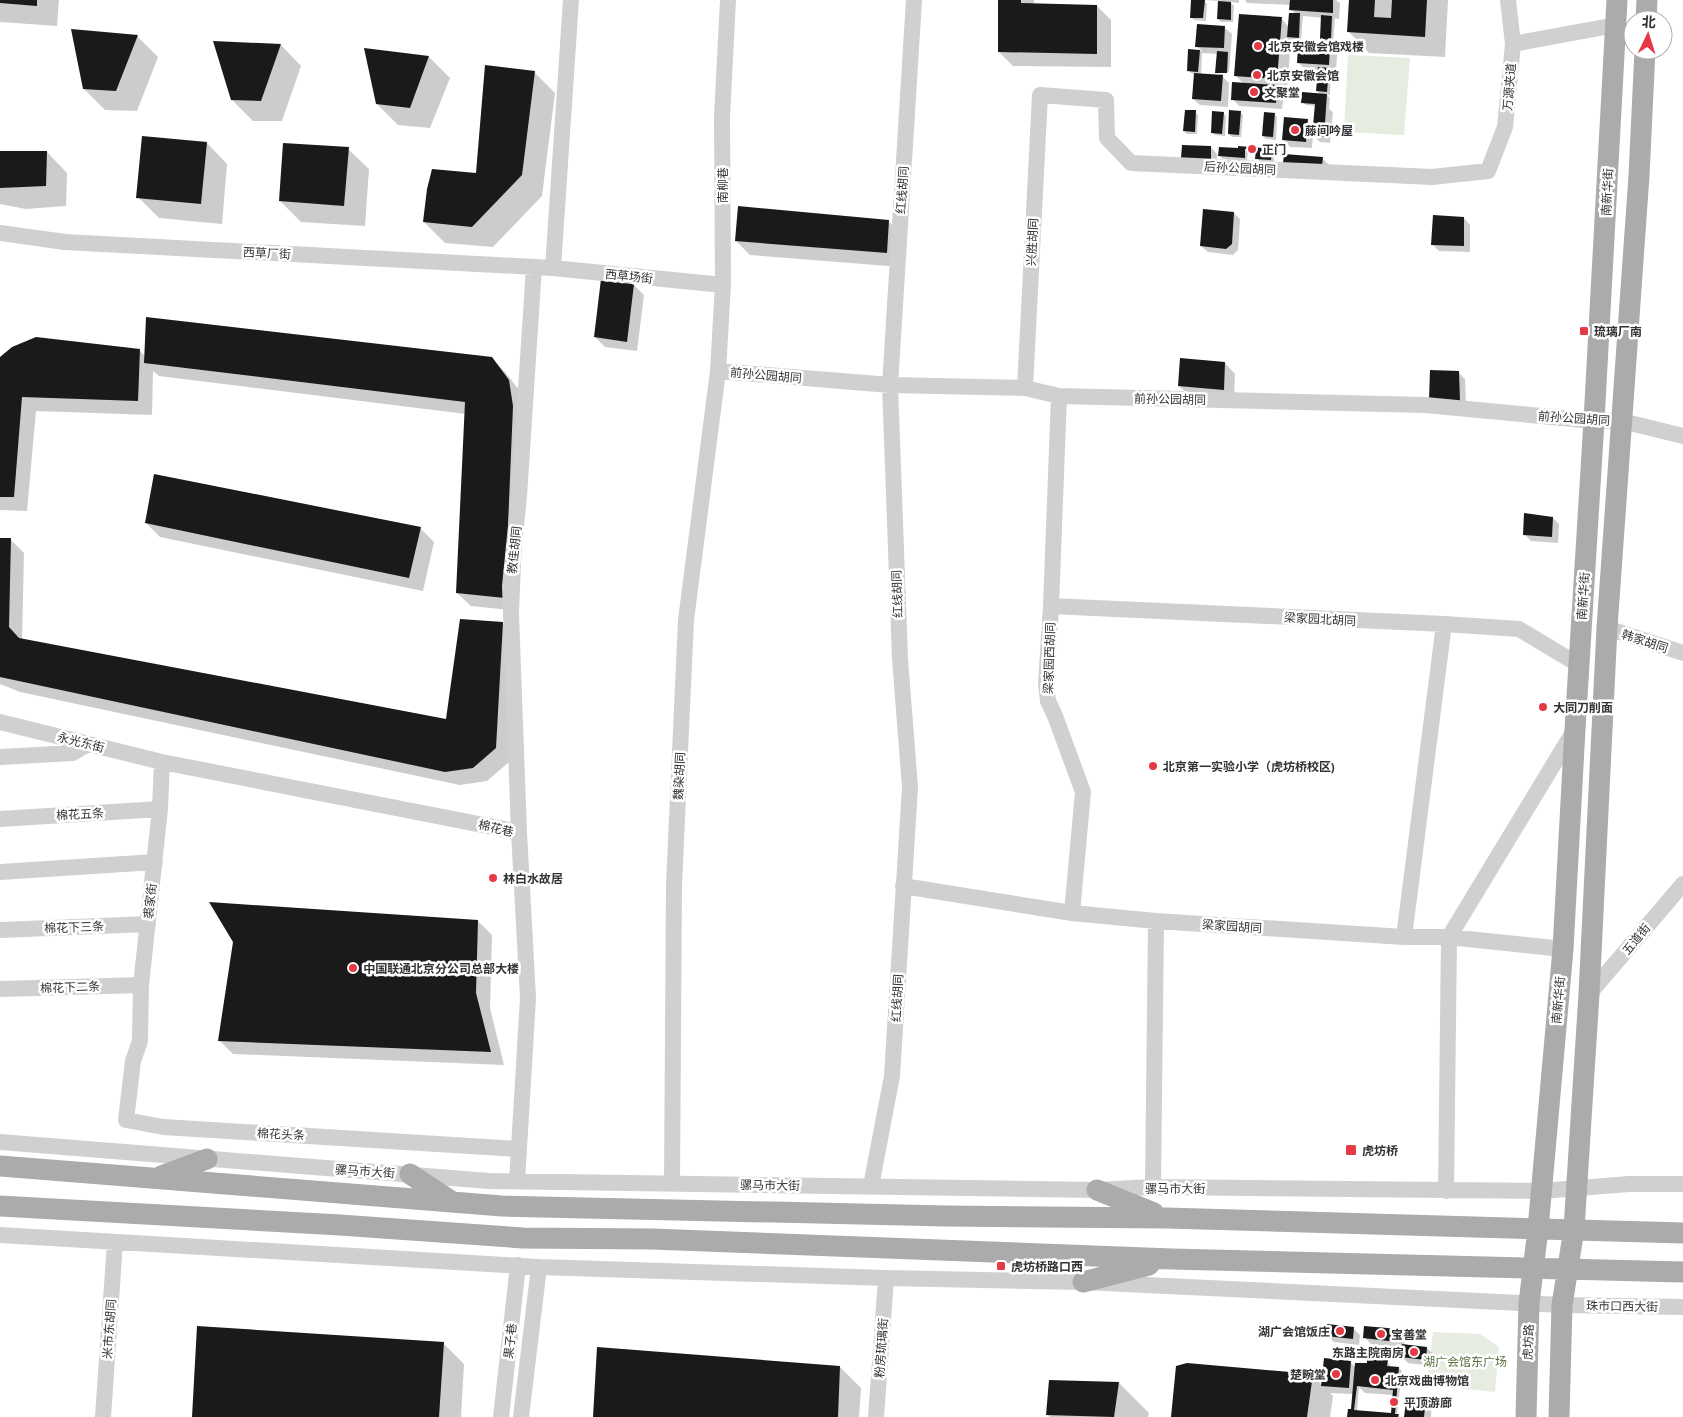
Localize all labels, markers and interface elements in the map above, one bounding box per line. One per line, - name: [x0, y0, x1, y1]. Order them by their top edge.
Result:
- north arrow: [1623, 10, 1673, 60]
- text: 北: [1641, 13, 1657, 31]
- place label: 北京安徽会馆戏楼: [1268, 39, 1364, 54]
- marker: 北京安徽会馆戏楼: [1252, 40, 1264, 52]
- street label: 万源夹道: [1499, 62, 1519, 112]
- place label: 北京安徽会馆: [1267, 68, 1339, 83]
- marker: 北京安徽会馆: [1251, 69, 1263, 81]
- place label: 文聚堂: [1264, 85, 1300, 100]
- marker: 文聚堂: [1248, 86, 1260, 98]
- place label: 藤间吟屋: [1305, 123, 1353, 138]
- marker: 藤间吟屋: [1289, 124, 1301, 136]
- place label: 正门: [1262, 142, 1286, 157]
- marker: 正门: [1246, 143, 1258, 155]
- street label: 后孙公园胡同: [1204, 159, 1276, 177]
- street label: 红线胡同: [893, 166, 911, 214]
- street label: 南柳巷: [715, 167, 730, 203]
- street label: 南新华街: [1598, 168, 1616, 216]
- street label: 兴胜胡同: [1023, 218, 1041, 266]
- street label: 西草厂街: [243, 244, 291, 262]
- street label: 西草场街: [604, 266, 654, 286]
- place label: 琉璃厂南: [1594, 324, 1642, 339]
- marker: 琉璃厂南: [1578, 325, 1590, 337]
- street label: 前孙公园胡同: [729, 364, 803, 386]
- street label: 前孙公园胡同: [1134, 391, 1206, 407]
- street label: 前孙公园胡同: [1538, 408, 1610, 428]
- street label: 教佳胡同: [504, 525, 524, 575]
- street label: 红线胡同: [889, 570, 905, 618]
- street label: 南新华街: [1574, 572, 1592, 620]
- street label: 梁家园北胡同: [1284, 610, 1356, 628]
- street label: 梁家园西胡同: [1040, 622, 1058, 694]
- street label: 韩家胡同: [1620, 626, 1670, 656]
- place label: 大同刀削面: [1553, 700, 1613, 715]
- marker: 大同刀削面: [1537, 701, 1549, 713]
- street label: 永光东街: [56, 729, 106, 755]
- street label: 魏染胡同: [670, 752, 688, 800]
- place label: 北京第一实验小学（虎坊桥校区): [1163, 759, 1335, 774]
- marker: 北京第一实验小学（虎坊桥校区): [1147, 760, 1159, 772]
- street label: 棉花五条: [56, 805, 104, 823]
- street label: 棉花巷: [477, 817, 515, 839]
- place label: 林白水故居: [503, 871, 563, 886]
- marker: 林白水故居: [487, 872, 499, 884]
- street label: 裘家街: [141, 882, 159, 920]
- street label: 梁家园胡同: [1202, 916, 1262, 936]
- street label: 棉花下三条: [44, 918, 104, 936]
- street label: 五道街: [1619, 920, 1653, 958]
- place label: 中国联通北京分公司总部大楼: [363, 961, 519, 976]
- marker: 中国联通北京分公司总部大楼: [347, 962, 359, 974]
- street label: 红线胡同: [888, 974, 906, 1022]
- street label: 南新华街: [1548, 975, 1568, 1025]
- street label: 棉花下二条: [40, 978, 100, 996]
- street label: 棉花头条: [257, 1125, 305, 1143]
- marker: 虎坊桥: [1344, 1143, 1358, 1157]
- place label: 虎坊桥: [1362, 1143, 1398, 1158]
- street label: 骡马市大街: [335, 1161, 395, 1181]
- street label: 骡马市大街: [740, 1177, 800, 1193]
- street label: 骡马市大街: [1145, 1181, 1205, 1196]
- place label: 虎坊桥路口西: [1011, 1259, 1083, 1274]
- marker: 虎坊桥路口西: [995, 1260, 1007, 1272]
- street label: 珠市口西大街: [1586, 1298, 1658, 1314]
- street label: 米市东胡同: [99, 1299, 119, 1359]
- street label: 粉房琉璃街: [871, 1318, 891, 1378]
- street label: 果子巷: [501, 1322, 519, 1360]
- place label: 湖广会馆饭庄: [1258, 1324, 1330, 1339]
- street label: 虎坊路: [1520, 1324, 1536, 1360]
- marker: 湖广会馆饭庄: [1334, 1325, 1346, 1337]
- place label: 宝善堂: [1391, 1327, 1427, 1342]
- marker: 宝善堂: [1375, 1328, 1387, 1340]
- place label: 东路主院南房: [1332, 1345, 1404, 1360]
- marker: 东路主院南房: [1408, 1346, 1420, 1358]
- park label: 湖广会馆东广场: [1423, 1354, 1507, 1369]
- place label: 楚畹堂: [1290, 1367, 1326, 1382]
- marker: 楚畹堂: [1330, 1368, 1342, 1380]
- place label: 北京戏曲博物馆: [1385, 1373, 1469, 1388]
- marker: 北京戏曲博物馆: [1369, 1374, 1381, 1386]
- place label: 平顶游廊: [1404, 1395, 1452, 1410]
- marker: 平顶游廊: [1388, 1396, 1400, 1408]

